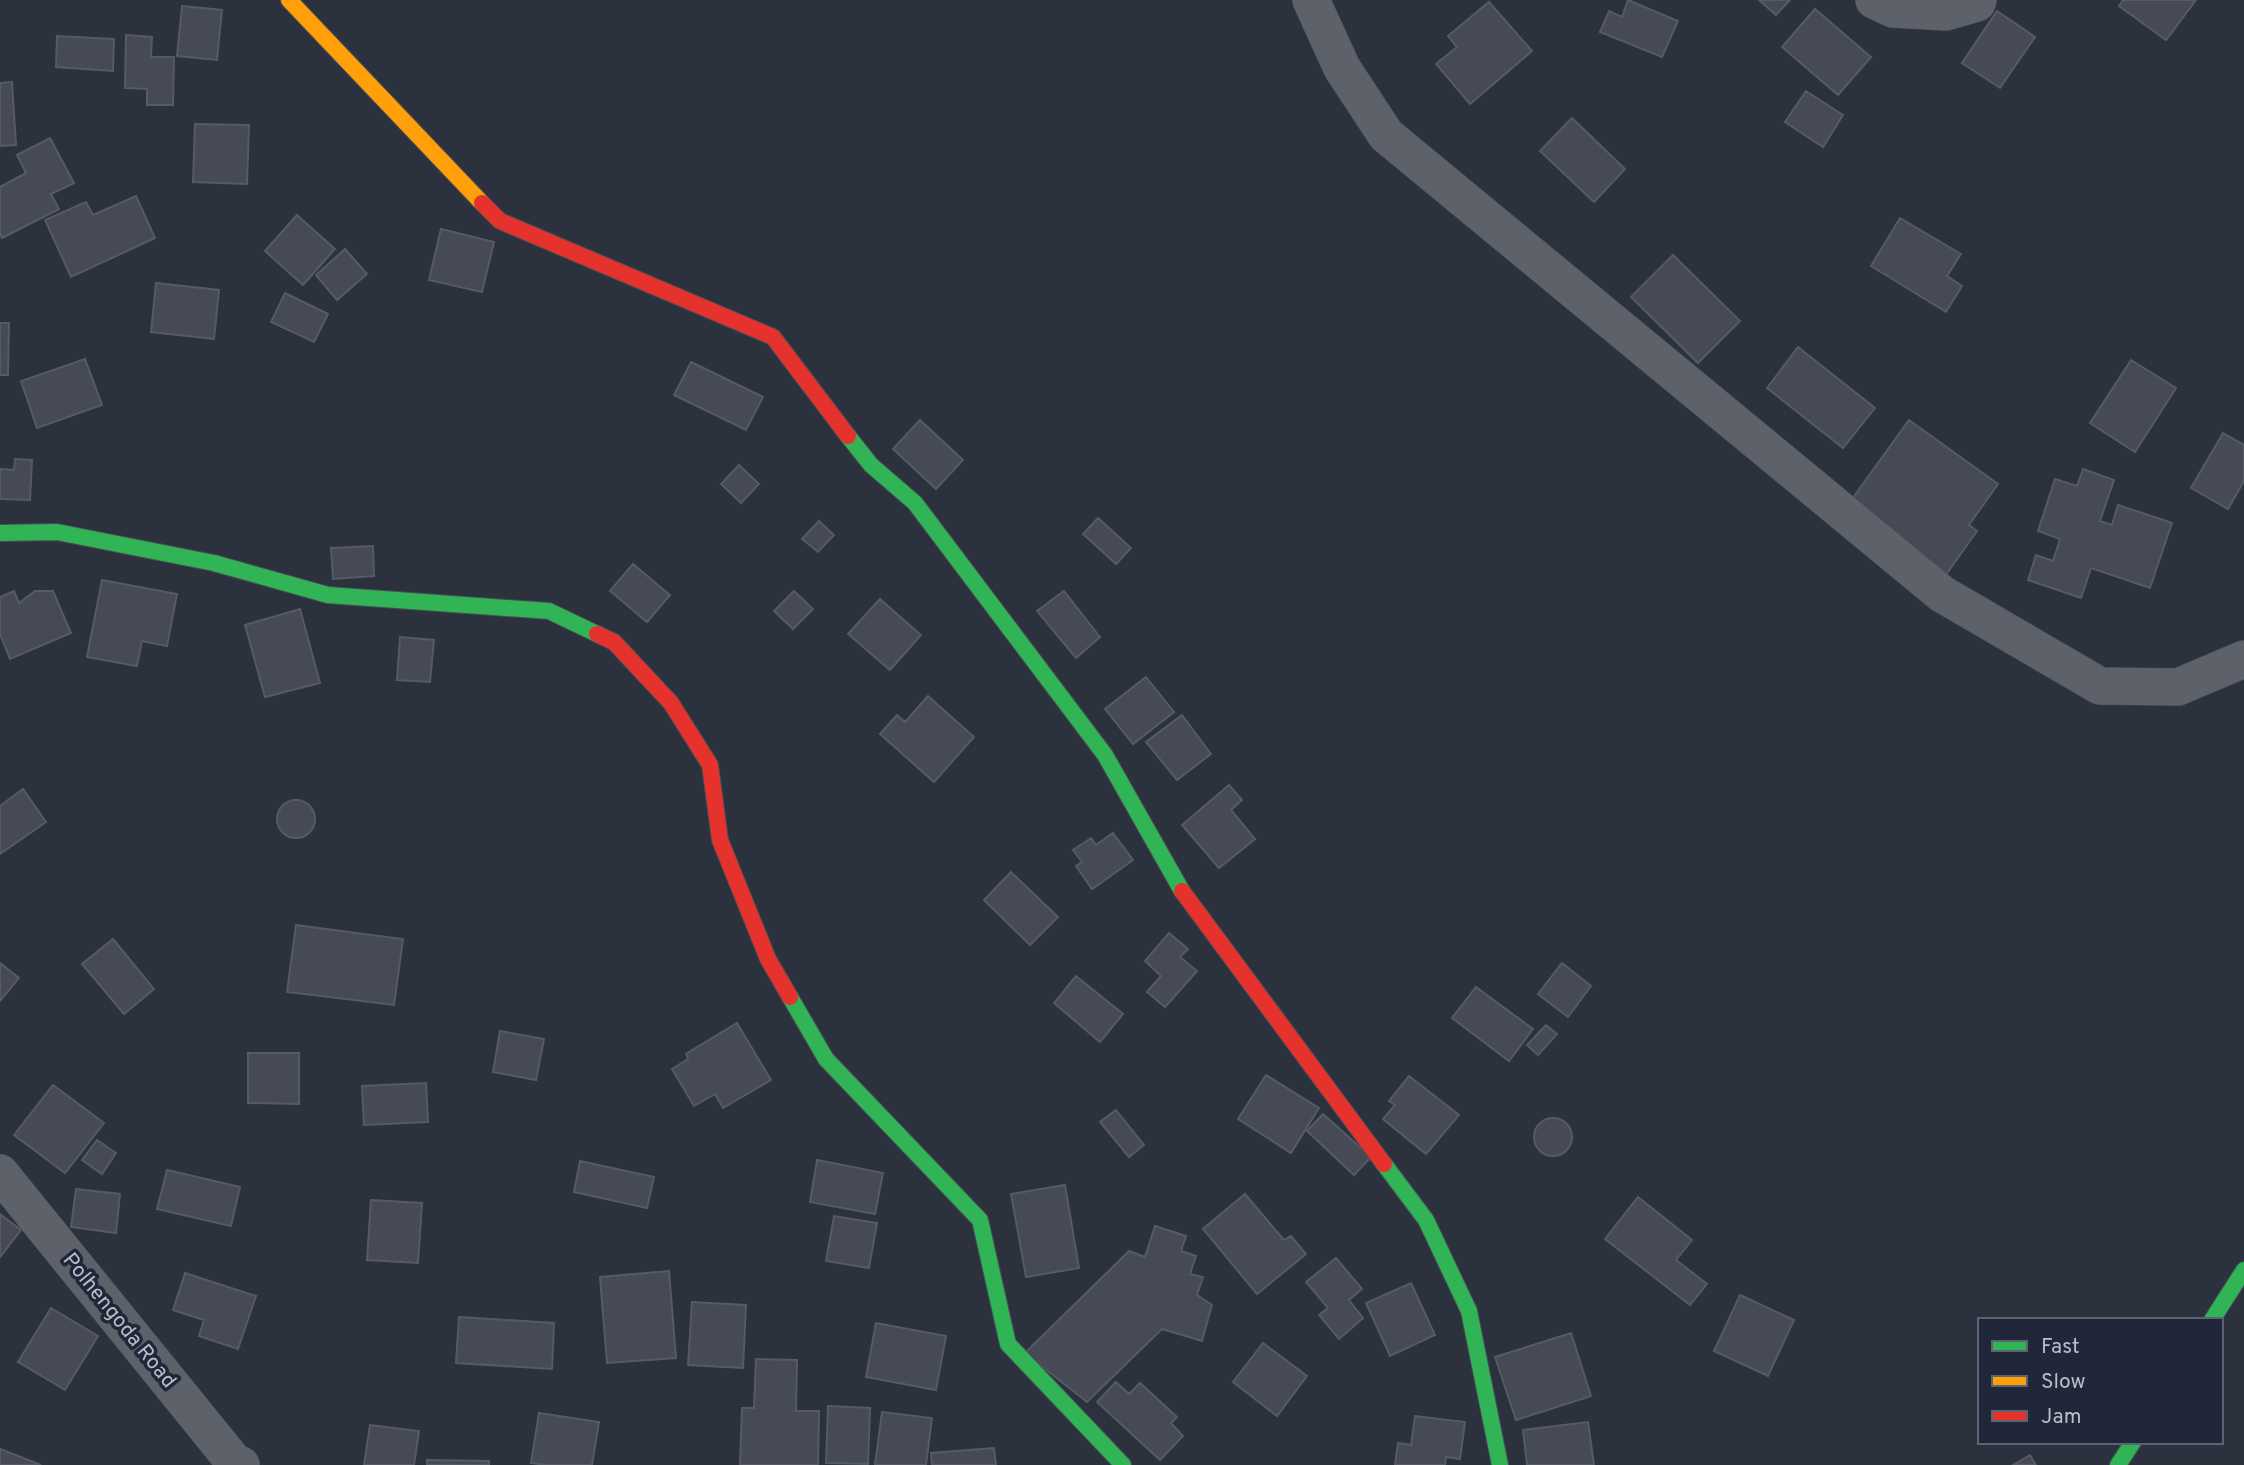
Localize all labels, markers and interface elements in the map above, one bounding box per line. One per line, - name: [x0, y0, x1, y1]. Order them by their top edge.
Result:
- street label: Polhengoda Road: [56, 1248, 182, 1394]
- legend: [1978, 1318, 2223, 1444]
- text: Fast: [2041, 1334, 2080, 1361]
- text: Slow: [2041, 1369, 2086, 1396]
- text: Jam: [2041, 1404, 2082, 1431]

